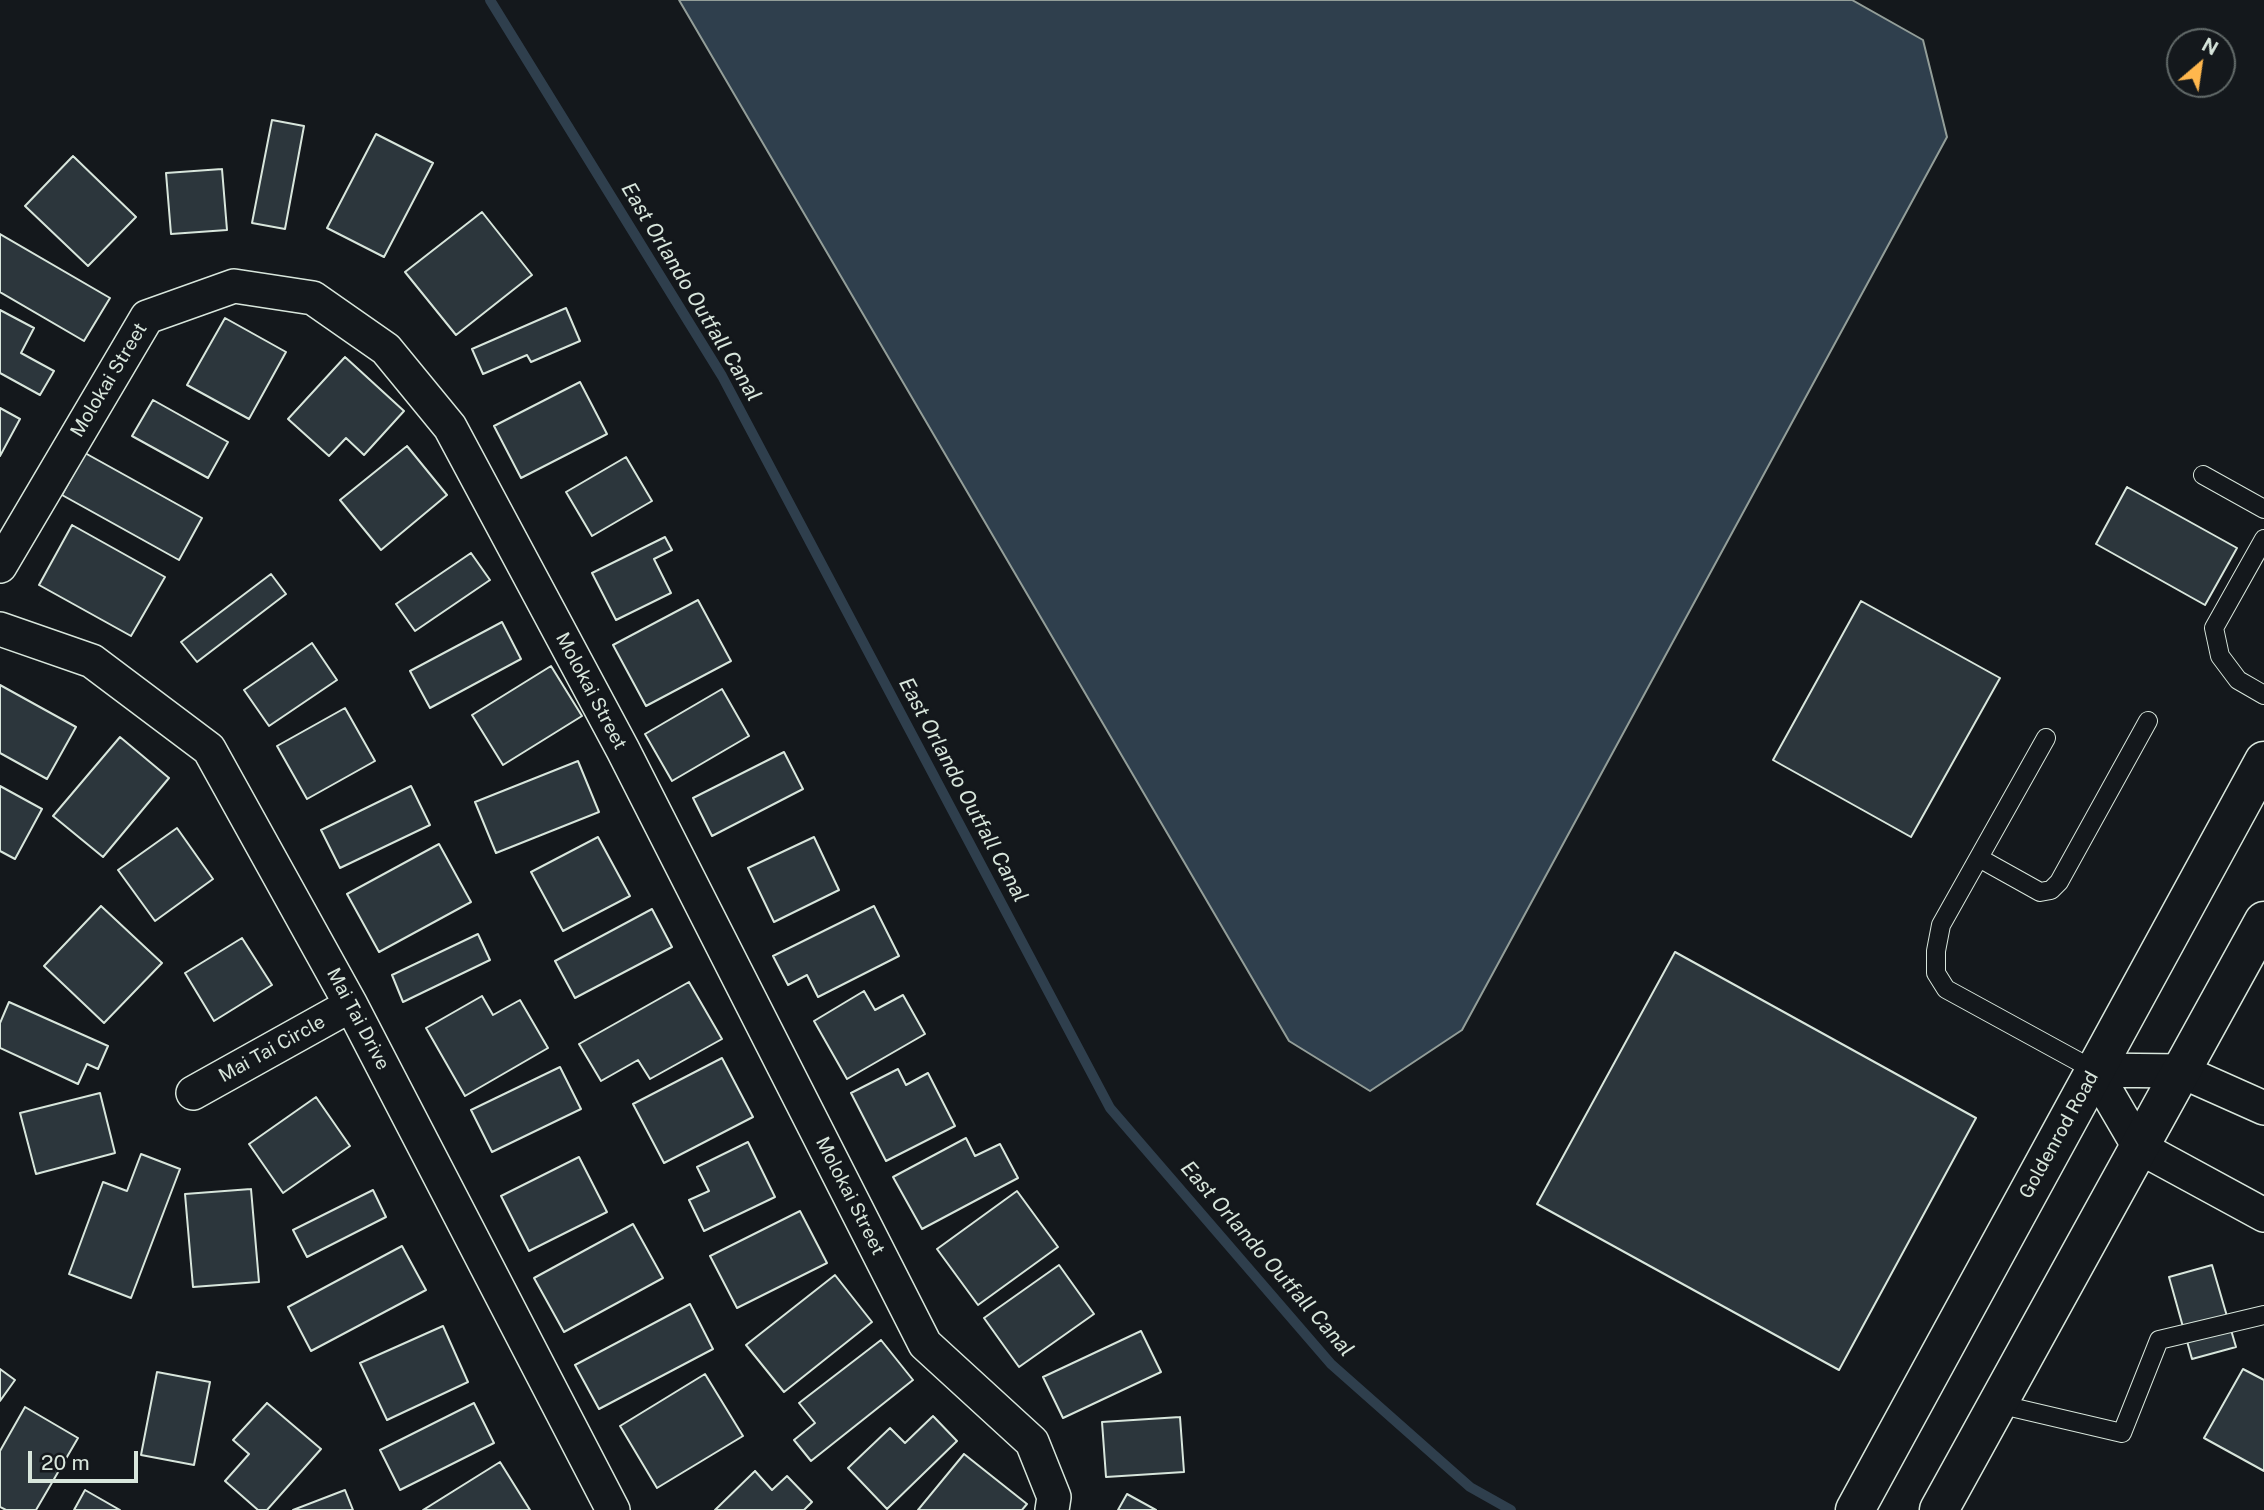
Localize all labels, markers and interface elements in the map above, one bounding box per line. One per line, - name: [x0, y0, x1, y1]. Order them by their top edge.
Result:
- north arrow: [2166, 28, 2236, 98]
- text: N: [2198, 33, 2222, 60]
- water label: East Orlando Outfall Canal: [616, 178, 766, 406]
- street label: Molokai Street: [66, 319, 152, 441]
- street label: Molokai Street: [551, 629, 631, 753]
- water label: East Orlando Outfall Canal: [893, 673, 1033, 907]
- street label: Mai Tai Drive: [322, 964, 394, 1074]
- street label: Mai Tai Circle: [215, 1010, 329, 1088]
- street label: Goldenrod Road: [2015, 1067, 2103, 1203]
- street label: Molokai Street: [811, 1133, 889, 1259]
- water label: East Orlando Outfall Canal: [1175, 1156, 1359, 1362]
- scale bar: [32, 1436, 142, 1480]
- text: 20 m: [41, 1450, 90, 1475]

